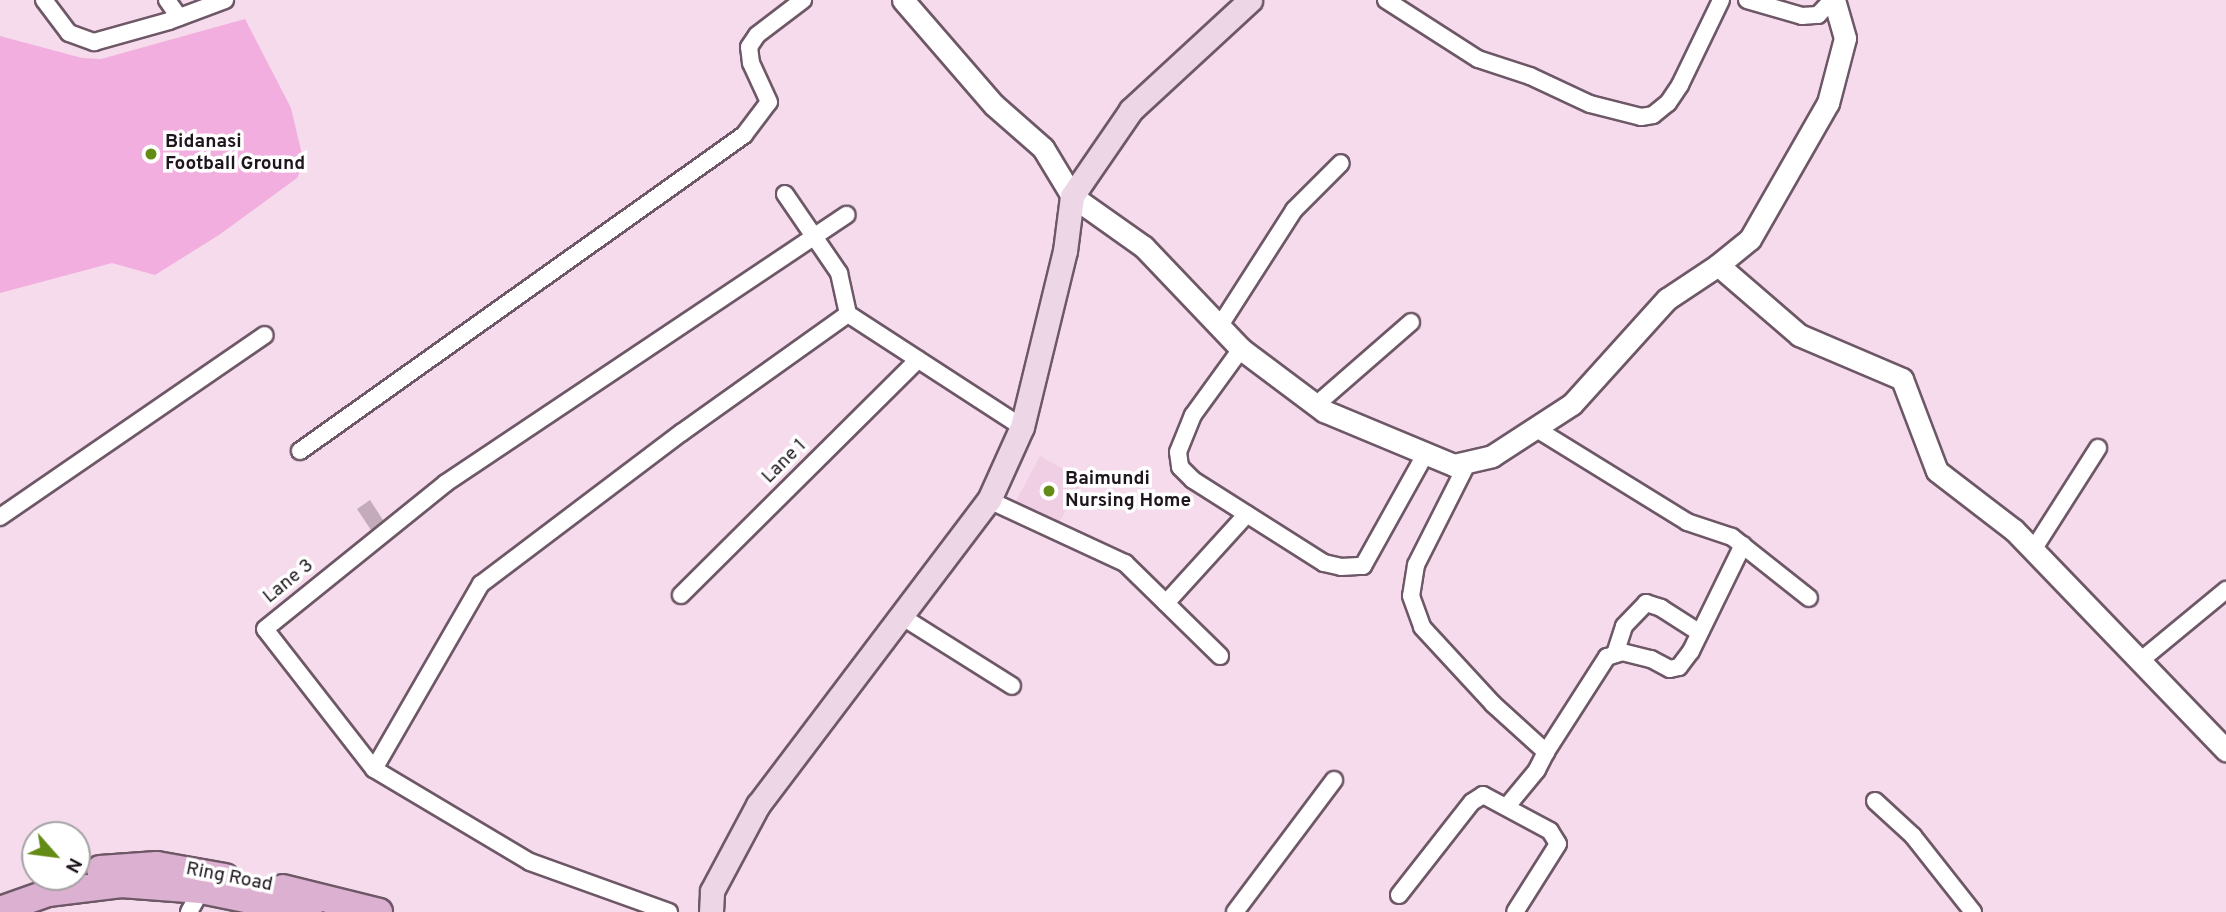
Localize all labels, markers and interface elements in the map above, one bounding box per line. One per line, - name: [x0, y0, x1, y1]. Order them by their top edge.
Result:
- place label: Bidanasi Football Ground: [165, 132, 305, 176]
- marker: Bidanasi Football Ground: [143, 146, 159, 162]
- street label: Lane 1: [758, 435, 812, 489]
- place label: Baimundi Nursing Home: [1065, 469, 1191, 513]
- marker: Baimundi Nursing Home: [1039, 481, 1059, 501]
- street label: Lane 3: [259, 555, 319, 609]
- north arrow: [21, 821, 91, 891]
- text: N: [59, 853, 87, 877]
- street label: Ring Road: [184, 858, 274, 898]

